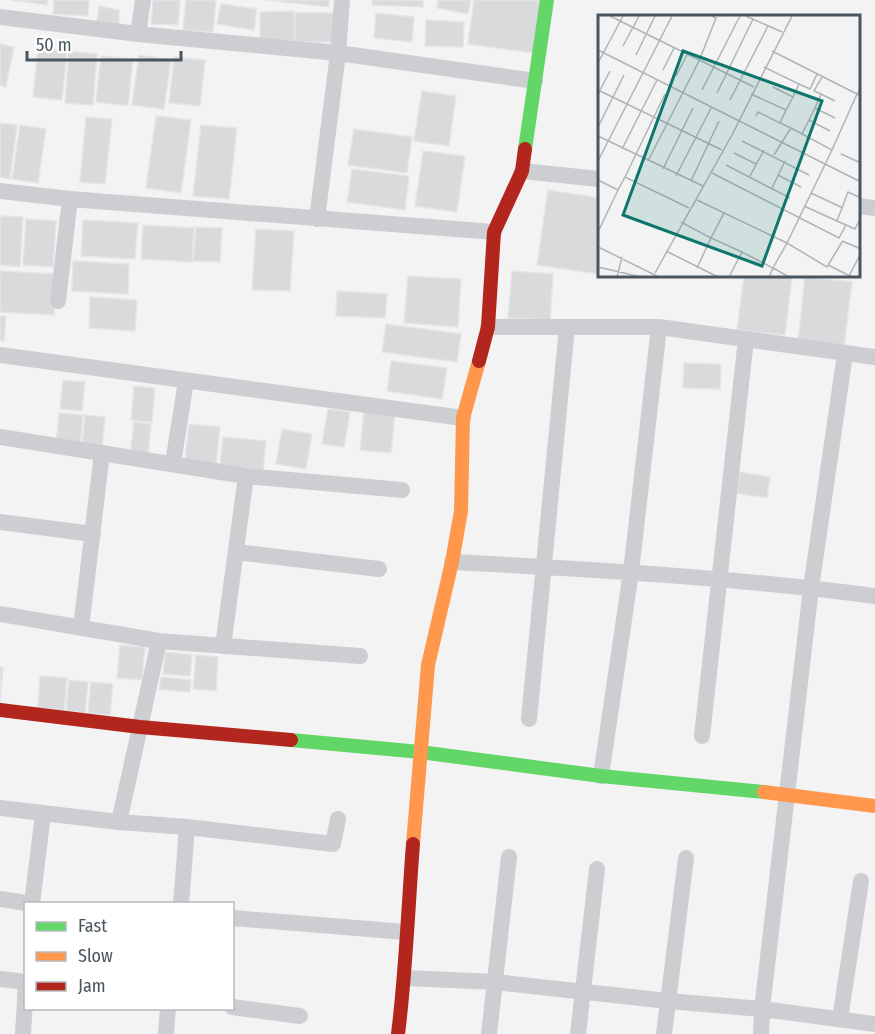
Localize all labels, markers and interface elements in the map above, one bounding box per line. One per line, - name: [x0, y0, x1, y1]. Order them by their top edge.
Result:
- inset map: [598, 15, 860, 278]
- scale bar: [27, 24, 182, 62]
- text: 50 m: [36, 34, 72, 56]
- legend: [24, 902, 234, 1010]
- text: Fast: [78, 915, 107, 937]
- text: Slow: [78, 945, 113, 967]
- text: Jam: [78, 975, 106, 997]

